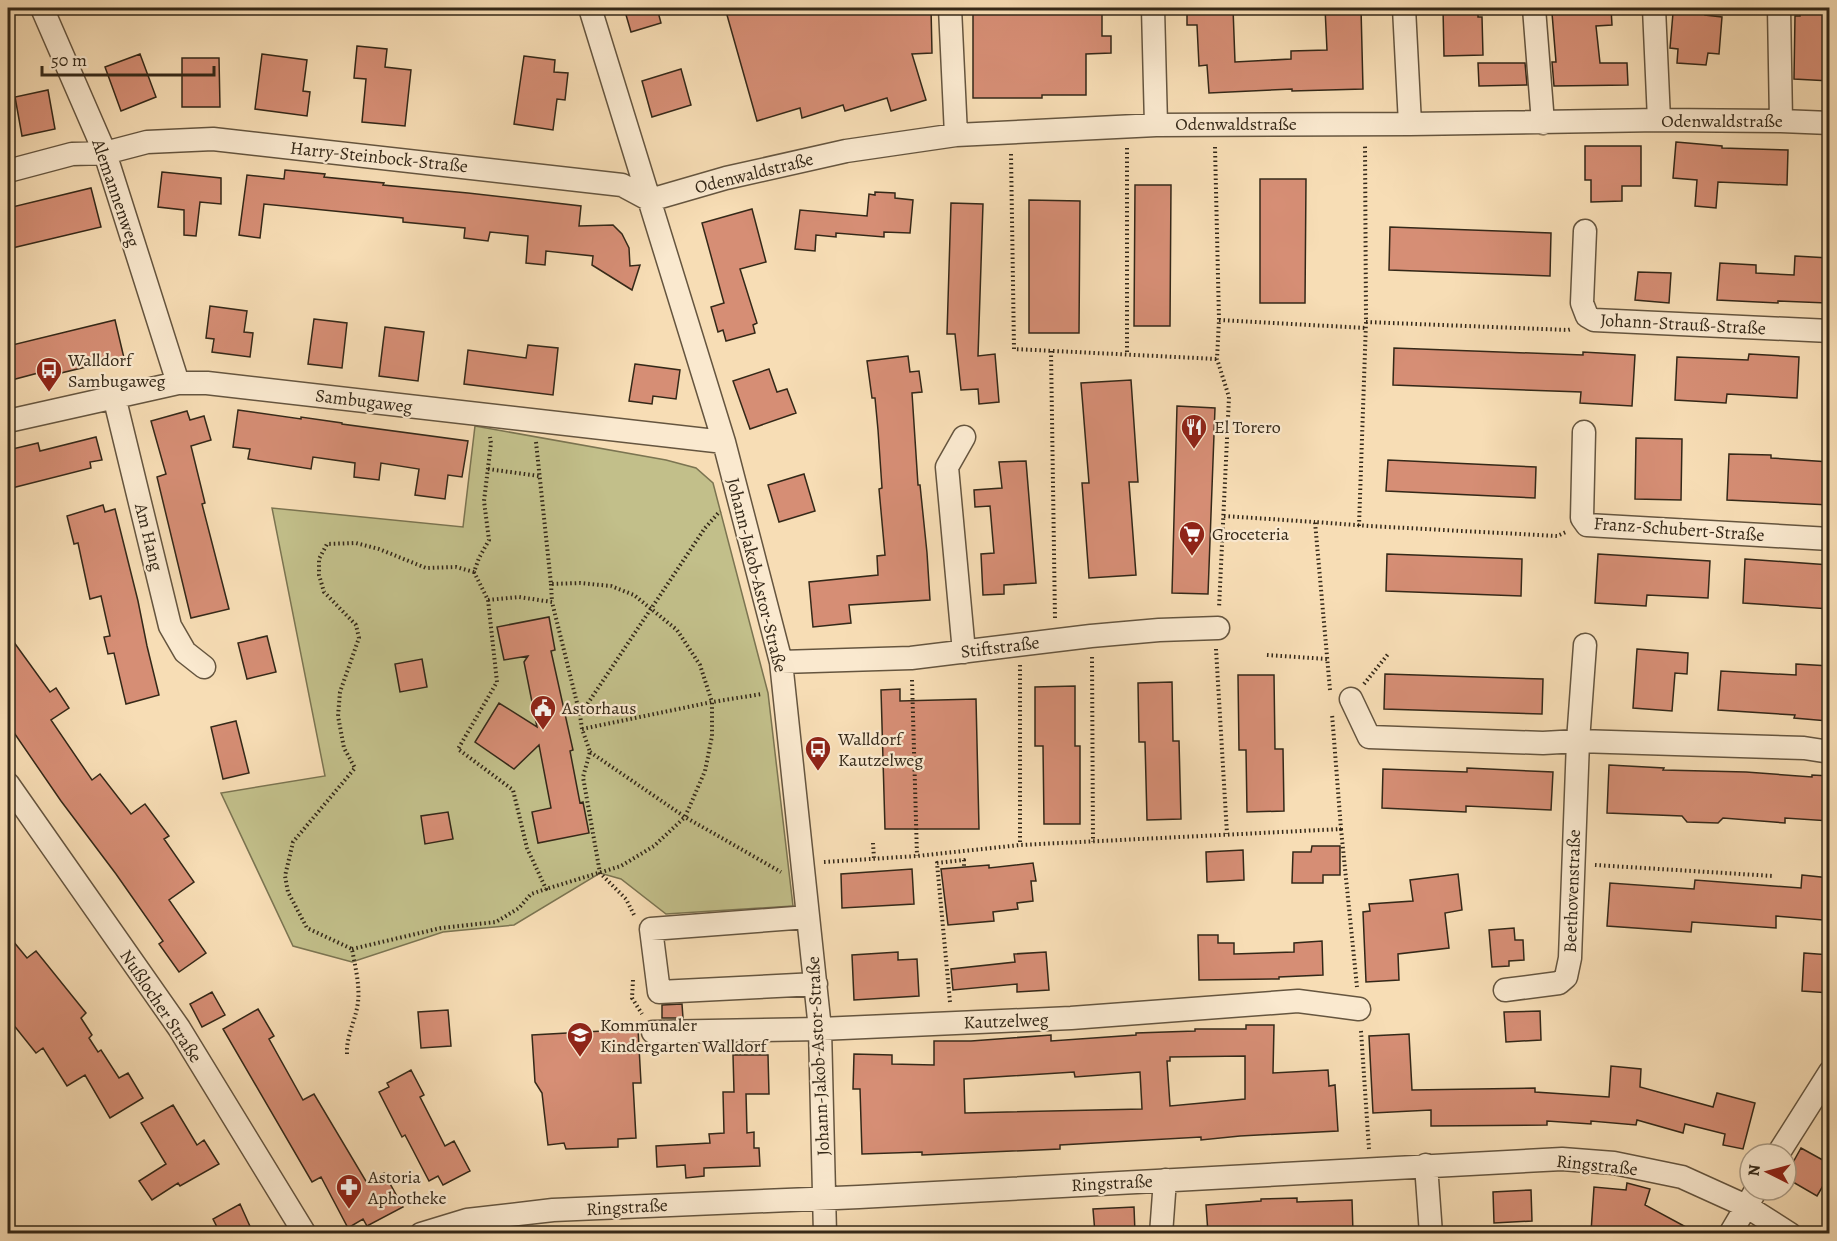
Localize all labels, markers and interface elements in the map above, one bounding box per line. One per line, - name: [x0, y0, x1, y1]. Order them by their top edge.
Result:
- scale bar: [42, 39, 214, 77]
- text: 50 m: [51, 48, 87, 72]
- street label: Odenwaldstraße: [1661, 109, 1783, 133]
- street label: Odenwaldstraße: [1175, 112, 1297, 136]
- street label: Alemannenweg: [86, 135, 146, 250]
- street label: Harry-Steinbock-Straße: [289, 136, 469, 178]
- street label: Odenwaldstraße: [692, 147, 816, 199]
- street label: Johann-Strauß-Straße: [1600, 308, 1766, 340]
- place label: Walldorf Sambugaweg: [67, 348, 166, 393]
- bus stop icon: Walldorf Sambugaweg: [34, 355, 64, 393]
- street label: Sambugaweg: [314, 383, 414, 419]
- restaurant icon: El Torero: [1179, 412, 1209, 450]
- place label: El Torero: [1214, 415, 1281, 439]
- street label: Johann-Jakob-Astor-Straße: [721, 475, 793, 675]
- street label: Am Hang: [129, 500, 169, 573]
- street label: Franz-Schubert-Straße: [1593, 511, 1765, 547]
- supermarket icon: Groceteria: [1177, 519, 1207, 557]
- place label: Groceteria: [1212, 522, 1290, 546]
- street label: Stiftstraße: [959, 630, 1041, 664]
- public building icon: Astorhaus: [528, 693, 558, 731]
- place label: Astorhaus: [561, 696, 637, 720]
- place label: Walldorf Kautzelweg: [837, 727, 923, 772]
- bus stop icon: Walldorf Kautzelweg: [803, 734, 833, 772]
- street label: Beethovenstraße: [1558, 829, 1586, 953]
- street label: Nußlocher Straße: [114, 945, 208, 1067]
- street label: Johann-Jakob-Astor-Straße: [801, 956, 835, 1156]
- street label: Kautzelweg: [963, 1008, 1049, 1034]
- place label: Kommunaler Kindergarten Walldorf: [600, 1013, 769, 1058]
- school or university icon: Kommunaler Kindergarten Walldorf: [565, 1020, 595, 1058]
- north arrow: [1738, 1142, 1798, 1202]
- street label: Ringstraße: [1555, 1149, 1639, 1181]
- text: N: [1743, 1163, 1766, 1177]
- place label: Astoria Aphotheke: [367, 1165, 447, 1210]
- street label: Ringstraße: [1071, 1169, 1153, 1197]
- pharmacy icon: Astoria Aphotheke: [334, 1172, 364, 1210]
- street label: Ringstraße: [586, 1193, 668, 1221]

